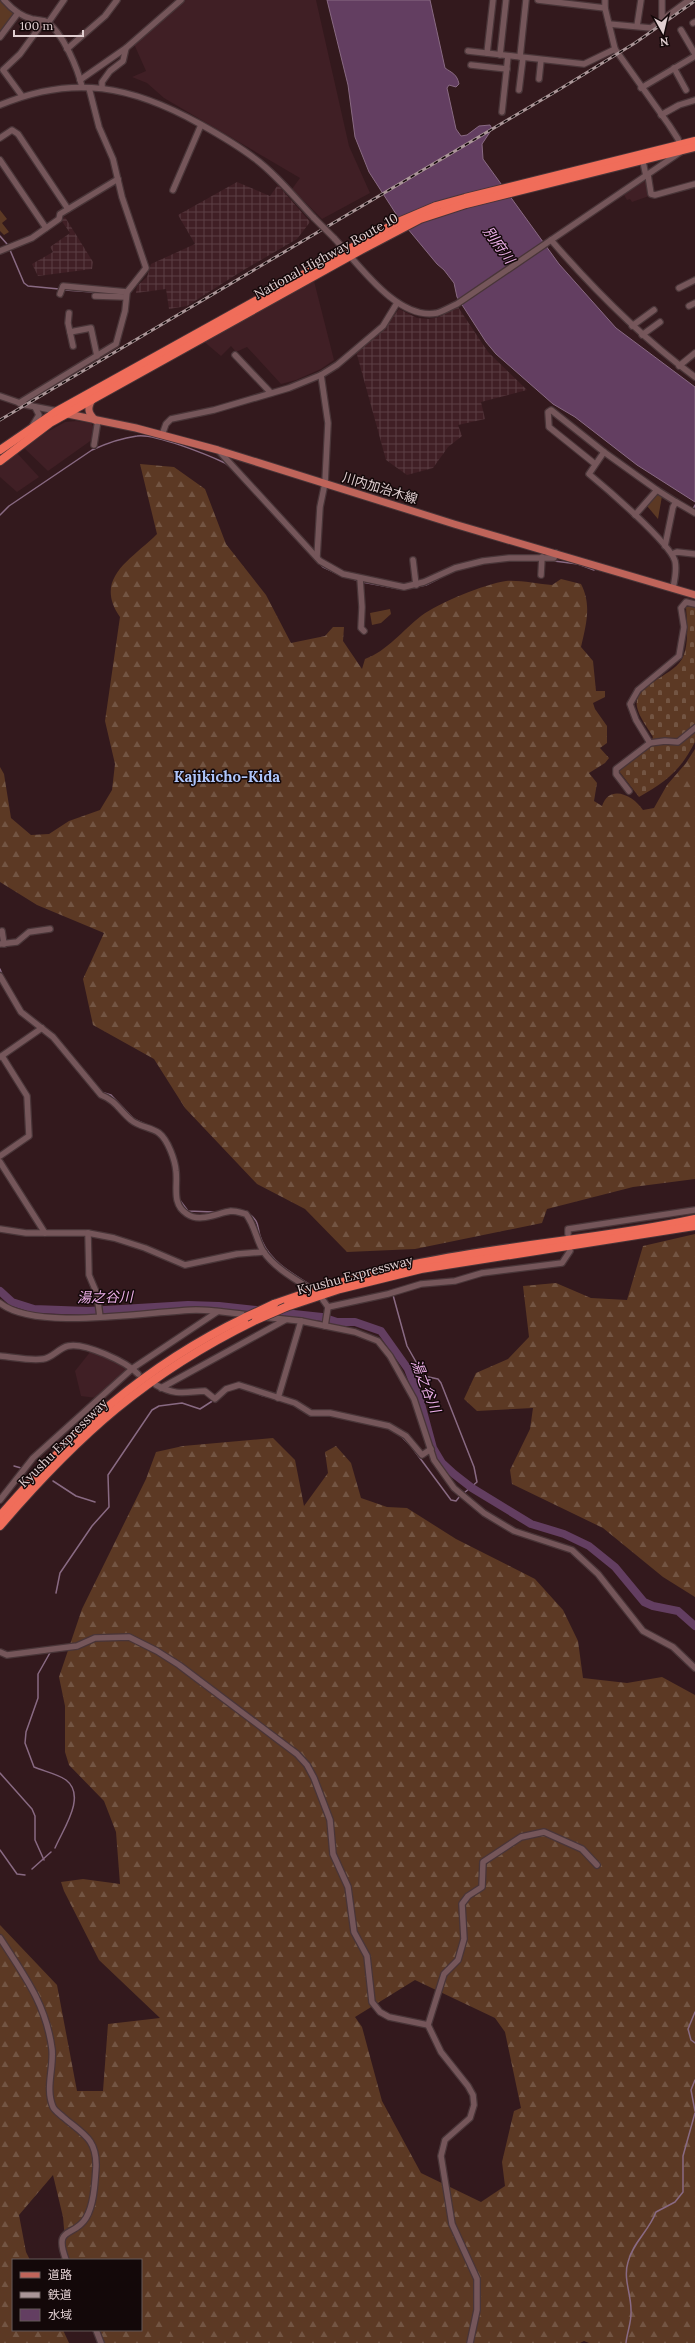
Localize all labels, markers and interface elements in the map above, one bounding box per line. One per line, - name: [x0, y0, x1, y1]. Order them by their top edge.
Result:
- scale bar: [14, 12, 83, 38]
- north arrow: [643, 12, 683, 52]
- text: 100 m: [20, 18, 53, 33]
- text: N: [659, 34, 670, 49]
- street label: National Highway Route 10: [251, 209, 401, 303]
- water label: 別府川: [479, 223, 520, 269]
- street label: 川内加治木線: [340, 468, 420, 508]
- district label: Kajikicho-Kida: [174, 767, 280, 786]
- street label: Kyushu Expressway: [295, 1251, 415, 1299]
- water label: 湯之谷川: [77, 1287, 135, 1306]
- water label: 湯之谷川: [407, 1357, 446, 1417]
- street label: Kyushu Expressway: [15, 1395, 111, 1491]
- legend: [12, 2259, 142, 2331]
- text: 道路: [48, 2267, 72, 2282]
- text: 鉄道: [48, 2287, 72, 2302]
- text: 水域: [48, 2307, 72, 2322]

